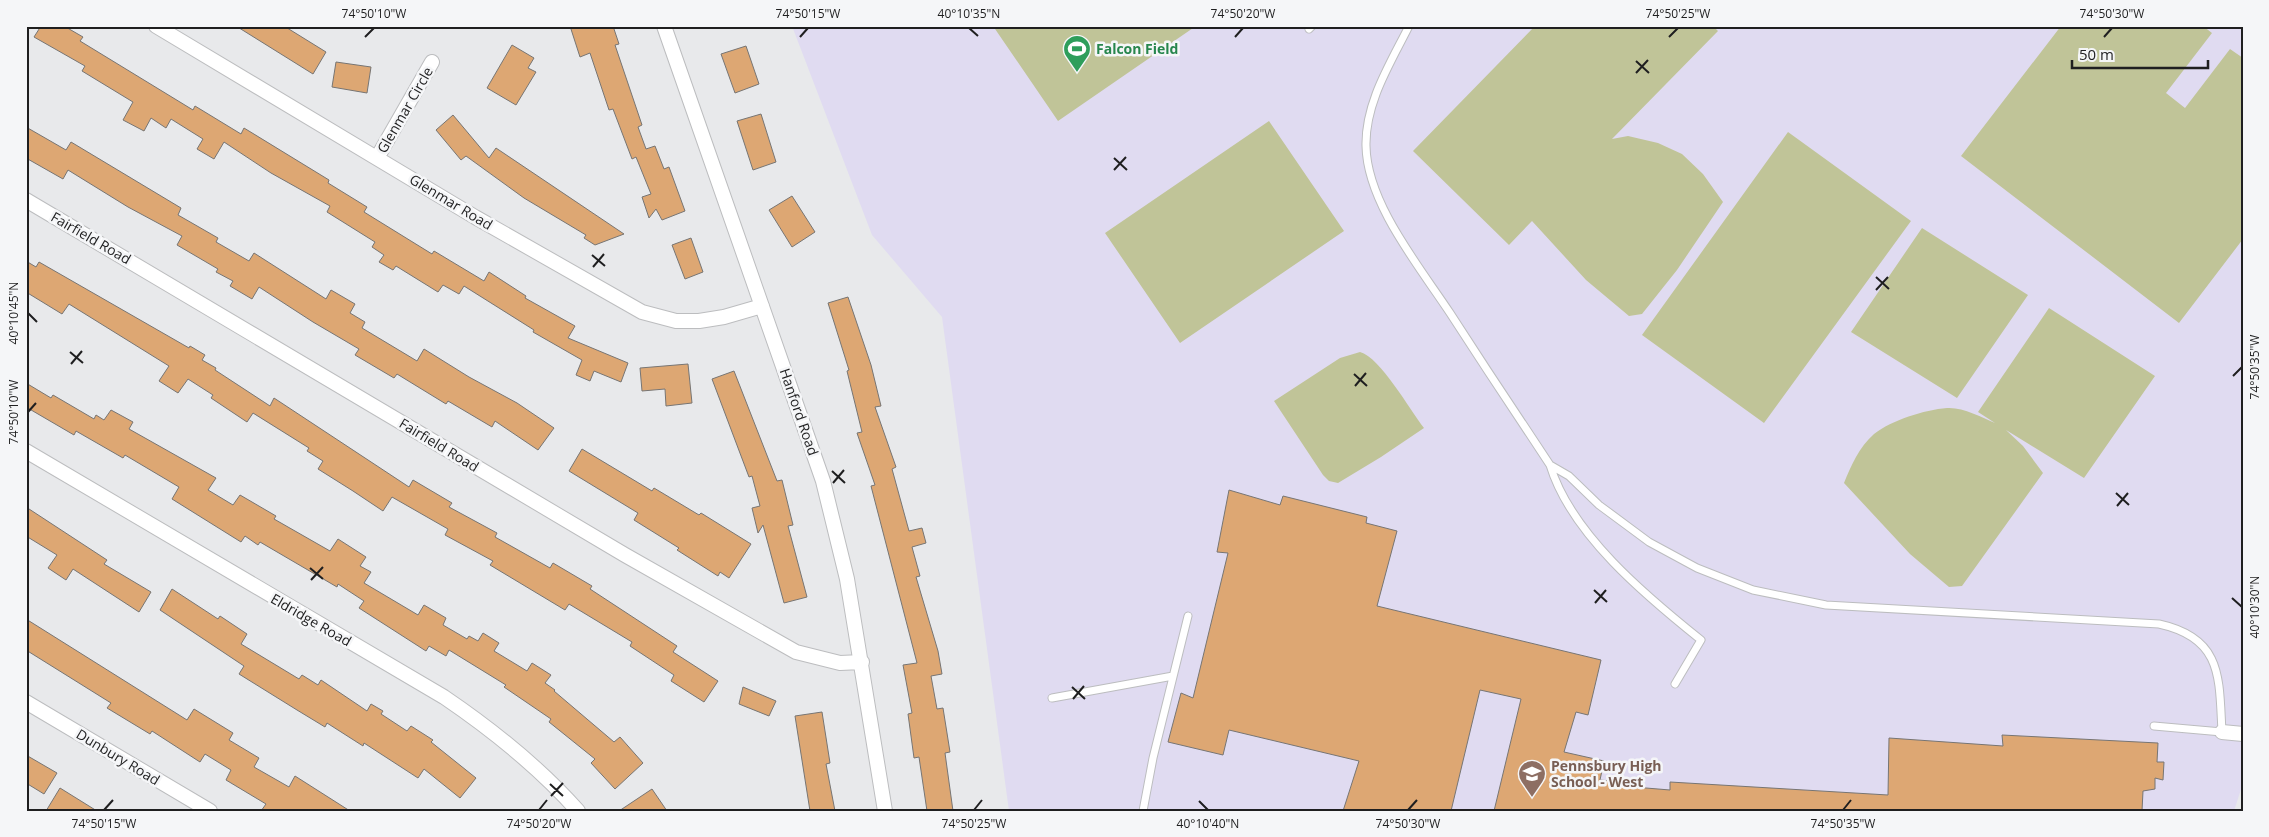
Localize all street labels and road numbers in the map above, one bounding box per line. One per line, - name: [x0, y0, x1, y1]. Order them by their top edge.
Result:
- street label: Glenmar Circle: [372, 63, 437, 156]
- street label: Glenmar Road: [406, 169, 496, 234]
- street label: Fairfield Road: [48, 207, 135, 268]
- street label: Hanford Road: [776, 366, 823, 458]
- street label: Fairfield Road: [396, 413, 483, 476]
- street label: Eldridge Road: [267, 589, 355, 650]
- street label: Dunbury Road: [73, 724, 164, 789]

